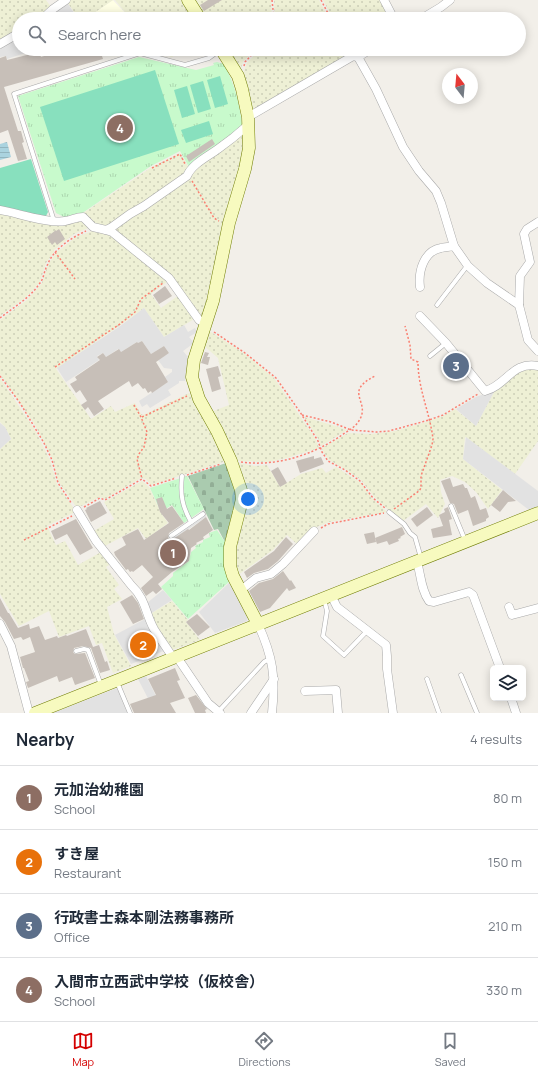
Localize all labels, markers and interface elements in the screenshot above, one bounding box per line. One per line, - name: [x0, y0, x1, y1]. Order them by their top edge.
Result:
- search box: [12, 12, 526, 56]
- icon: search: [26, 23, 48, 45]
- text: Search here: [58, 24, 141, 45]
- north arrow: [442, 68, 478, 104]
- pin: 4: [107, 113, 133, 143]
- pin: 3: [443, 351, 469, 381]
- your location: [238, 489, 258, 509]
- pin: 1: [160, 538, 186, 568]
- pin: 2: [130, 630, 156, 660]
- map controls: [490, 665, 526, 701]
- button: layers: [490, 665, 526, 701]
- text: Nearby: [16, 728, 74, 751]
- text: 4 results: [470, 730, 522, 748]
- text: 元加治幼稚園: [54, 779, 144, 800]
- text: 1: [26, 789, 32, 807]
- text: 80 m: [493, 789, 522, 807]
- text: School: [54, 800, 95, 818]
- text: すき屋: [54, 843, 99, 864]
- text: 2: [25, 853, 33, 871]
- text: 150 m: [488, 853, 522, 871]
- text: Restaurant: [54, 864, 121, 882]
- text: 行政書士森本剛法務事務所: [54, 907, 234, 928]
- text: 3: [25, 917, 33, 935]
- text: 210 m: [488, 917, 522, 935]
- text: Office: [54, 928, 90, 946]
- text: 入間市立西武中学校（仮校舎）: [54, 971, 264, 992]
- text: 4: [25, 981, 33, 999]
- text: 330 m: [486, 981, 522, 999]
- text: School: [54, 992, 95, 1010]
- tab: Map: [72, 1030, 94, 1069]
- tab: Directions: [238, 1030, 291, 1069]
- tab: Saved: [435, 1030, 466, 1069]

